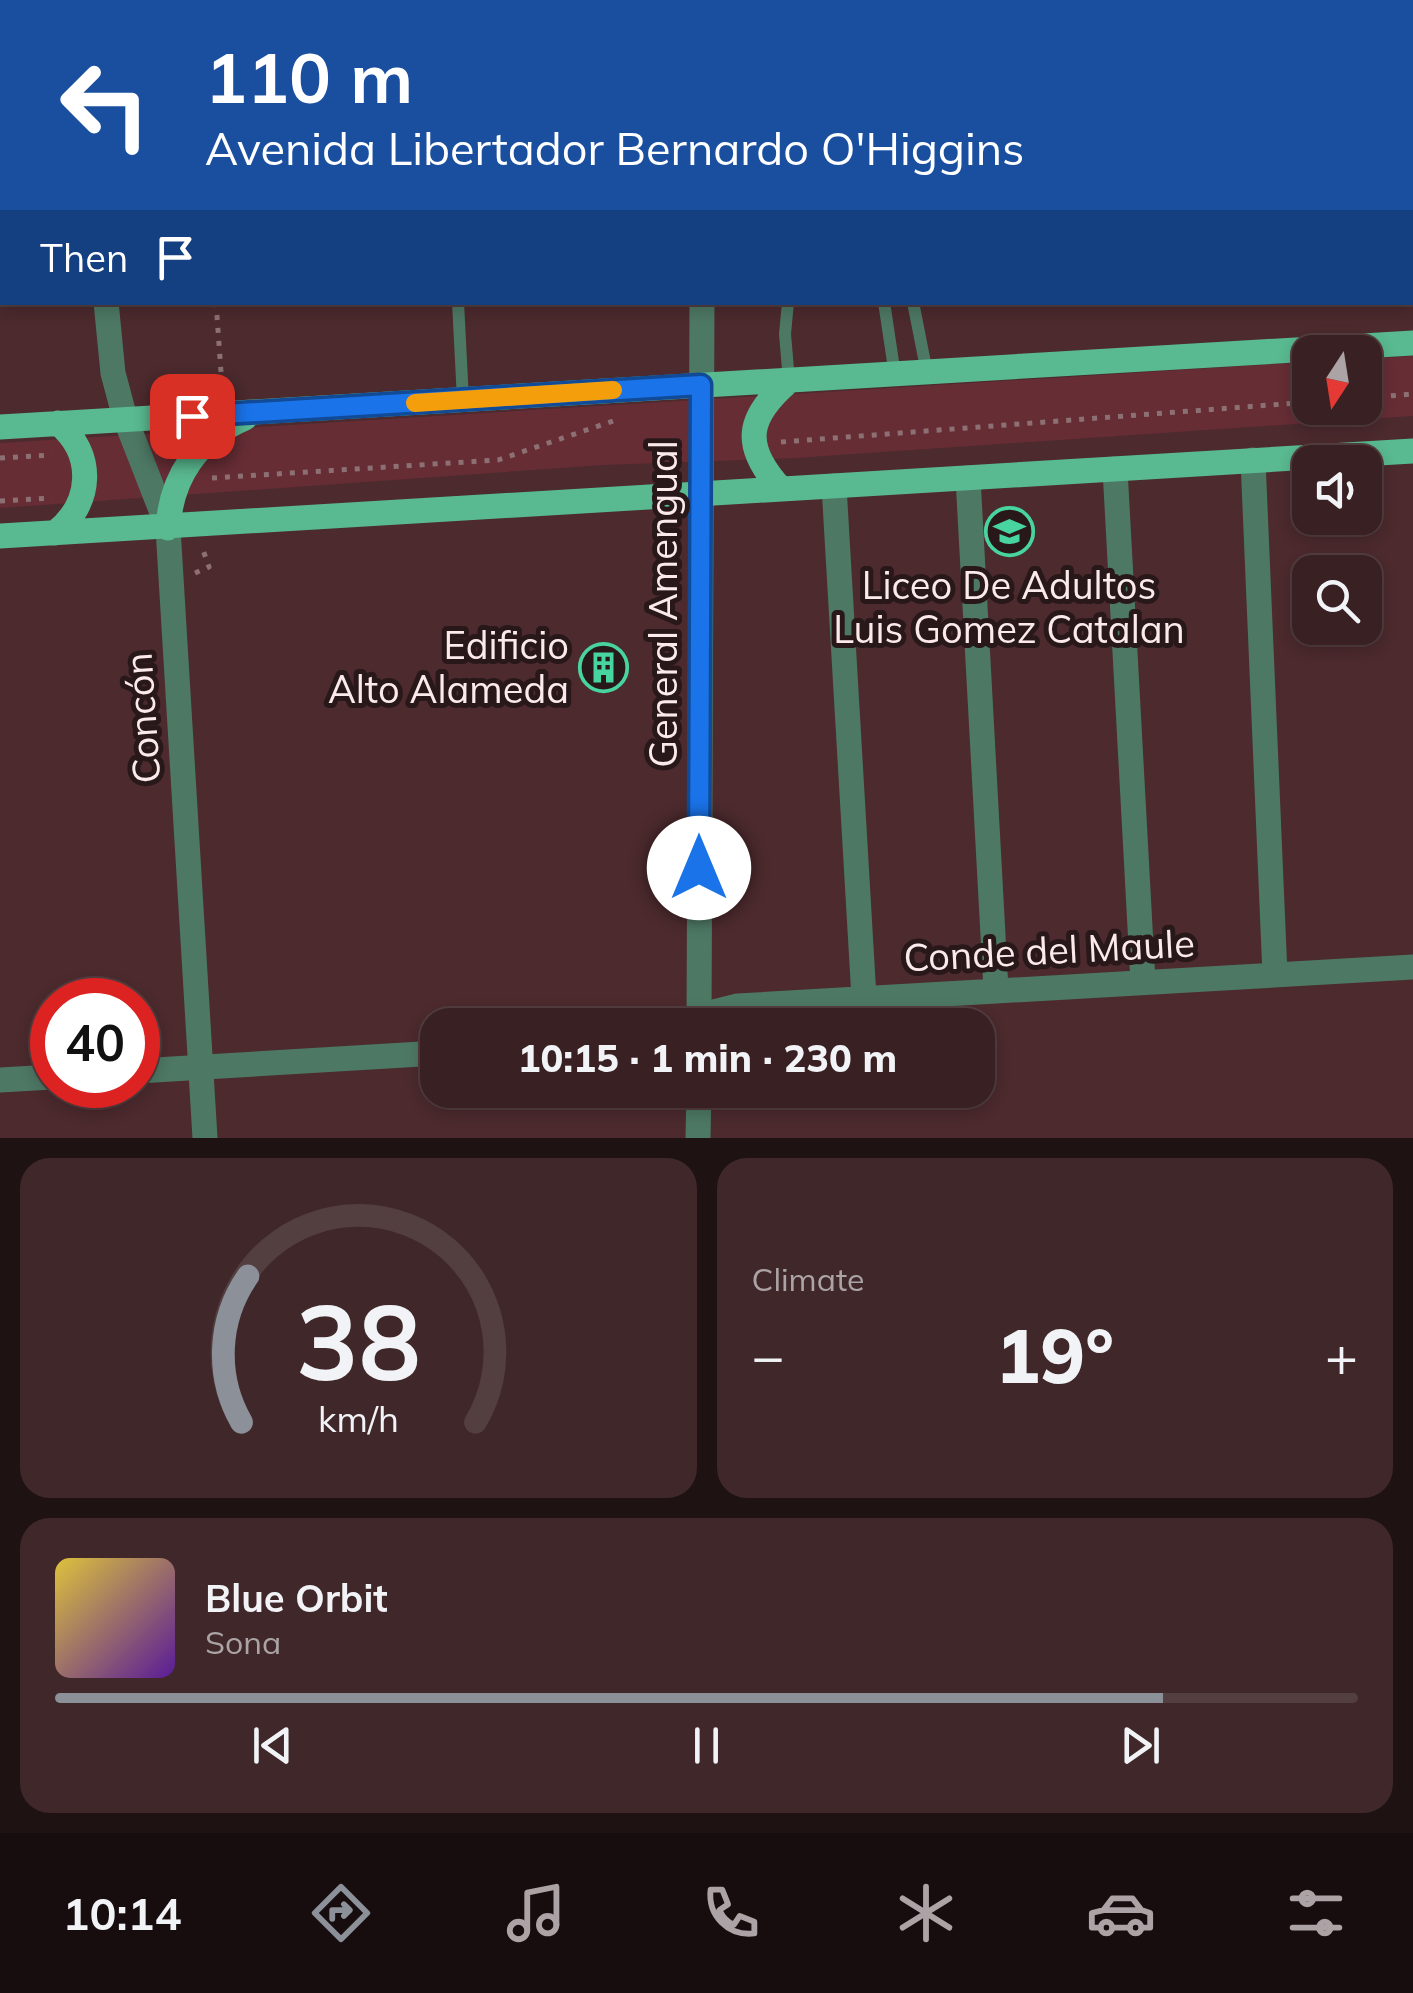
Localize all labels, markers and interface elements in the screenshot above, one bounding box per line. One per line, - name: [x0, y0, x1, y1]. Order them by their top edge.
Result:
- text: 110 m: [205, 33, 413, 121]
- icon: left: [40, 40, 170, 170]
- text: Avenida Libertador Bernardo O'Higgins: [205, 120, 1024, 176]
- icon: arrive: [148, 230, 203, 285]
- text: Then: [40, 234, 128, 282]
- north arrow: [1292, 335, 1382, 425]
- map controls: [1292, 335, 1382, 645]
- pin: [150, 374, 235, 459]
- icon: arrive: [165, 389, 220, 444]
- street label: General Amengual: [639, 440, 687, 768]
- button: sound: [1292, 445, 1382, 535]
- school or university icon: Liceo De Adultos Luis Gomez Catalan: [983, 505, 1035, 557]
- button: search: [1292, 555, 1382, 645]
- place label: Liceo De Adultos Luis Gomez Catalan: [833, 561, 1185, 653]
- place label: Edificio Alto Alameda: [328, 621, 569, 713]
- building icon: Edificio Alto Alameda: [578, 641, 630, 693]
- street label: Concón: [113, 651, 171, 785]
- position arrow: [647, 816, 751, 920]
- street label: Conde del Maule: [902, 918, 1196, 982]
- speed limit sign: 40: [30, 978, 160, 1108]
- text: 10:15 · 1 min · 230 m: [518, 1034, 897, 1082]
- text: Climate: [752, 1259, 864, 1299]
- text: 38: [296, 1275, 421, 1406]
- text: 19°: [995, 1308, 1114, 1402]
- text: −: [752, 1321, 785, 1390]
- text: +: [1325, 1321, 1358, 1390]
- text: km/h: [318, 1396, 399, 1441]
- text: Blue Orbit: [205, 1574, 388, 1622]
- text: Sona: [205, 1622, 281, 1662]
- icon: previous: [245, 1718, 300, 1773]
- icon: pause: [679, 1718, 734, 1773]
- icon: next: [1113, 1718, 1168, 1773]
- icon: directions: [306, 1878, 376, 1948]
- icon: music: [501, 1878, 571, 1948]
- icon: phone: [696, 1878, 766, 1948]
- icon: climate: [891, 1878, 961, 1948]
- icon: car: [1086, 1878, 1156, 1948]
- icon: filters: [1281, 1878, 1351, 1948]
- text: 10:14: [62, 1885, 182, 1941]

